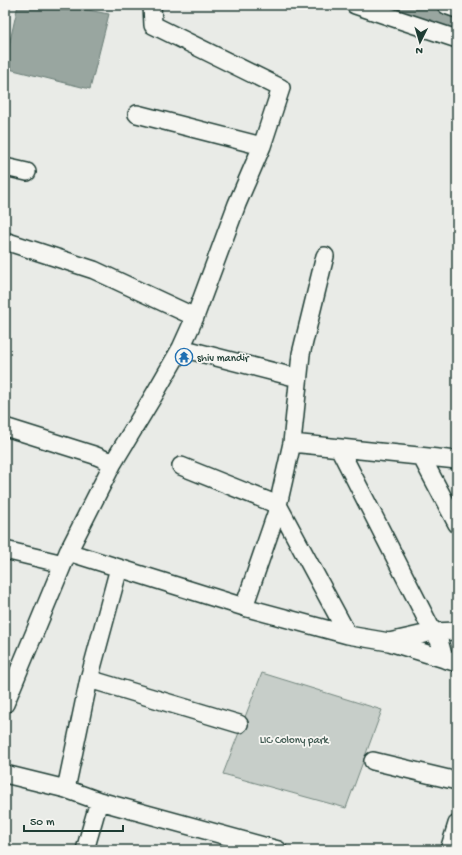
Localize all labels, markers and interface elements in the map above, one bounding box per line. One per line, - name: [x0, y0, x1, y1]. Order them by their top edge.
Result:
- north arrow: [400, 22, 440, 62]
- text: N: [415, 44, 423, 56]
- temple icon: shiv mandir: [174, 347, 194, 367]
- place label: shiv mandir: [197, 353, 250, 365]
- park label: LIC Colony park: [260, 735, 329, 747]
- scale bar: [24, 807, 123, 833]
- text: 50 m: [30, 816, 55, 830]

